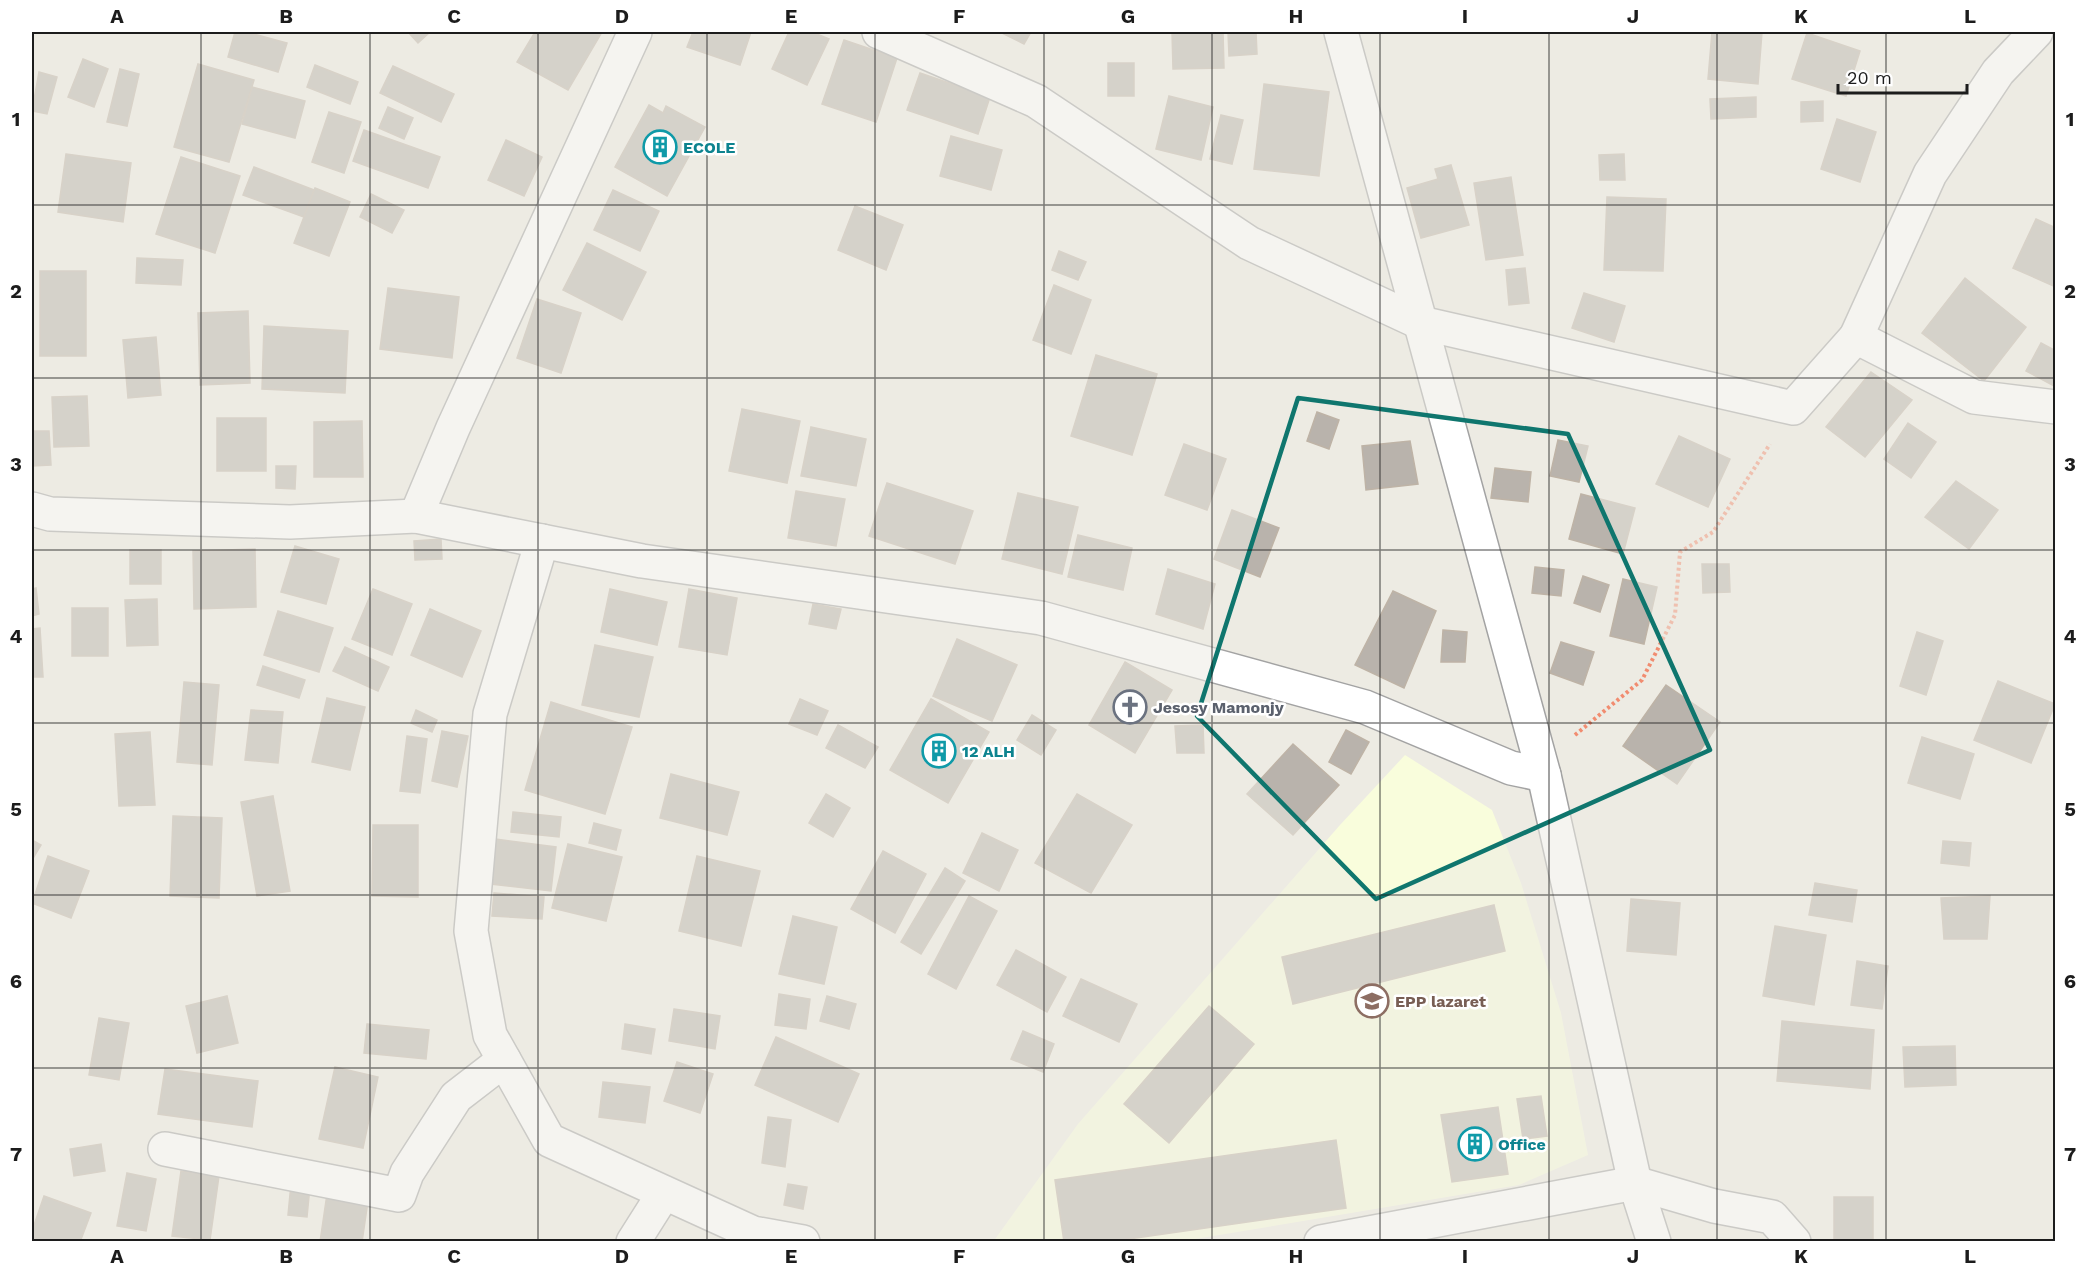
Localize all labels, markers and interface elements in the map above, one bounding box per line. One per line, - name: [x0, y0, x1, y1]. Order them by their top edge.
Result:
- text: A: [110, 4, 124, 28]
- text: B: [279, 4, 293, 28]
- text: C: [447, 4, 461, 28]
- text: D: [615, 4, 629, 28]
- text: E: [785, 4, 797, 28]
- text: F: [953, 4, 965, 28]
- text: G: [1121, 4, 1135, 28]
- text: H: [1289, 4, 1303, 28]
- text: I: [1462, 4, 1468, 28]
- text: J: [1627, 4, 1639, 28]
- text: K: [1794, 4, 1808, 28]
- text: L: [1964, 4, 1976, 28]
- scale bar: [1838, 57, 1967, 95]
- text: 20 m: [1847, 67, 1892, 88]
- text: 1: [12, 107, 20, 131]
- text: 1: [2066, 107, 2074, 131]
- building icon: ECOLE: [642, 129, 678, 165]
- place label: ECOLE: [683, 138, 735, 157]
- text: 2: [10, 279, 22, 303]
- text: 2: [2064, 279, 2076, 303]
- text: 3: [10, 452, 22, 476]
- text: 3: [2064, 452, 2076, 476]
- text: 4: [10, 624, 23, 648]
- text: 4: [2064, 624, 2077, 648]
- church icon: Jesosy Mamonjy: [1112, 689, 1148, 725]
- place label: Jesosy Mamonjy: [1153, 698, 1285, 717]
- building icon: 12 ALH: [921, 733, 957, 769]
- place label: 12 ALH: [962, 742, 1015, 761]
- text: 5: [10, 797, 22, 821]
- text: 5: [2064, 797, 2076, 821]
- text: 6: [10, 969, 22, 993]
- text: 6: [2064, 969, 2076, 993]
- school or university icon: EPP lazaret: [1354, 983, 1390, 1019]
- place label: EPP lazaret: [1395, 992, 1486, 1011]
- building icon: Office: [1457, 1126, 1493, 1162]
- place label: Office: [1498, 1135, 1546, 1154]
- text: 7: [10, 1142, 22, 1166]
- text: 7: [2064, 1142, 2076, 1166]
- text: A: [110, 1244, 124, 1268]
- text: B: [279, 1244, 293, 1268]
- text: C: [447, 1244, 461, 1268]
- text: D: [615, 1244, 629, 1268]
- text: E: [785, 1244, 797, 1268]
- text: F: [953, 1244, 965, 1268]
- text: G: [1121, 1244, 1135, 1268]
- text: H: [1289, 1244, 1303, 1268]
- text: I: [1462, 1244, 1468, 1268]
- text: J: [1627, 1244, 1639, 1268]
- text: K: [1794, 1244, 1808, 1268]
- text: L: [1964, 1244, 1976, 1268]

